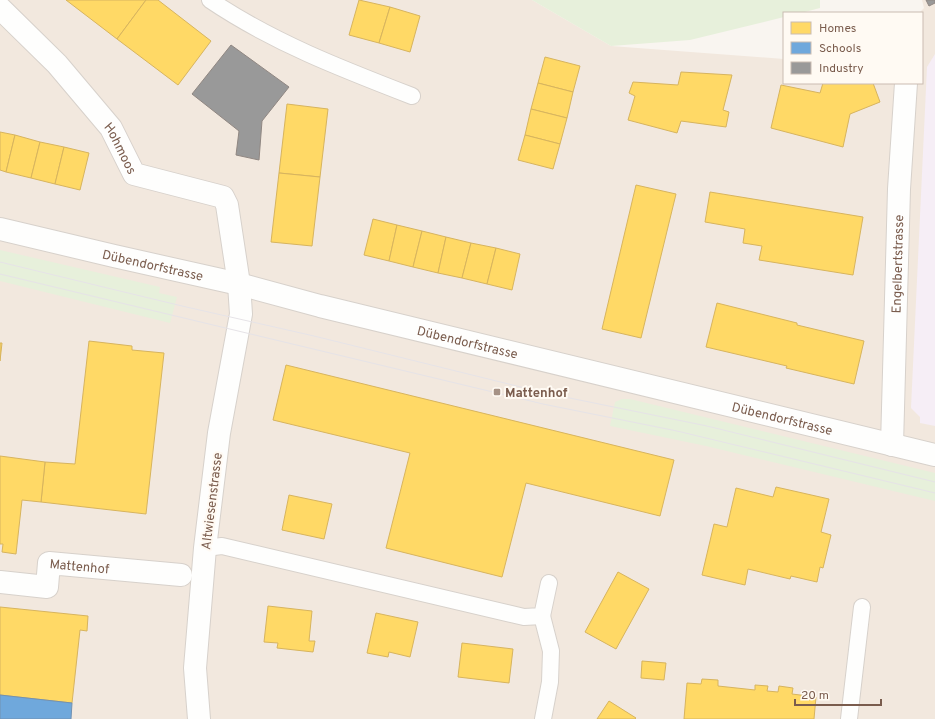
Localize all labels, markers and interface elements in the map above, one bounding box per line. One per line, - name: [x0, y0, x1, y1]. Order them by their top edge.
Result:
- legend: [783, 12, 923, 84]
- text: Homes: [819, 21, 856, 37]
- text: Schools: [819, 41, 861, 57]
- text: Industry: [819, 61, 864, 77]
- street label: Hohmoos: [100, 120, 139, 177]
- street label: Engelbertstrasse: [890, 215, 908, 314]
- street label: Dübendorfstrasse: [100, 247, 205, 286]
- street label: Dübendorfstrasse: [415, 324, 519, 364]
- place label: Mattenhof: [505, 386, 568, 402]
- marker: Mattenhof: [492, 387, 502, 397]
- street label: Dübendorfstrasse: [730, 400, 834, 440]
- street label: Altwiesenstrasse: [199, 452, 227, 551]
- street label: Mattenhof: [49, 557, 110, 578]
- scale bar: [795, 681, 881, 707]
- text: 20 m: [801, 688, 829, 704]

